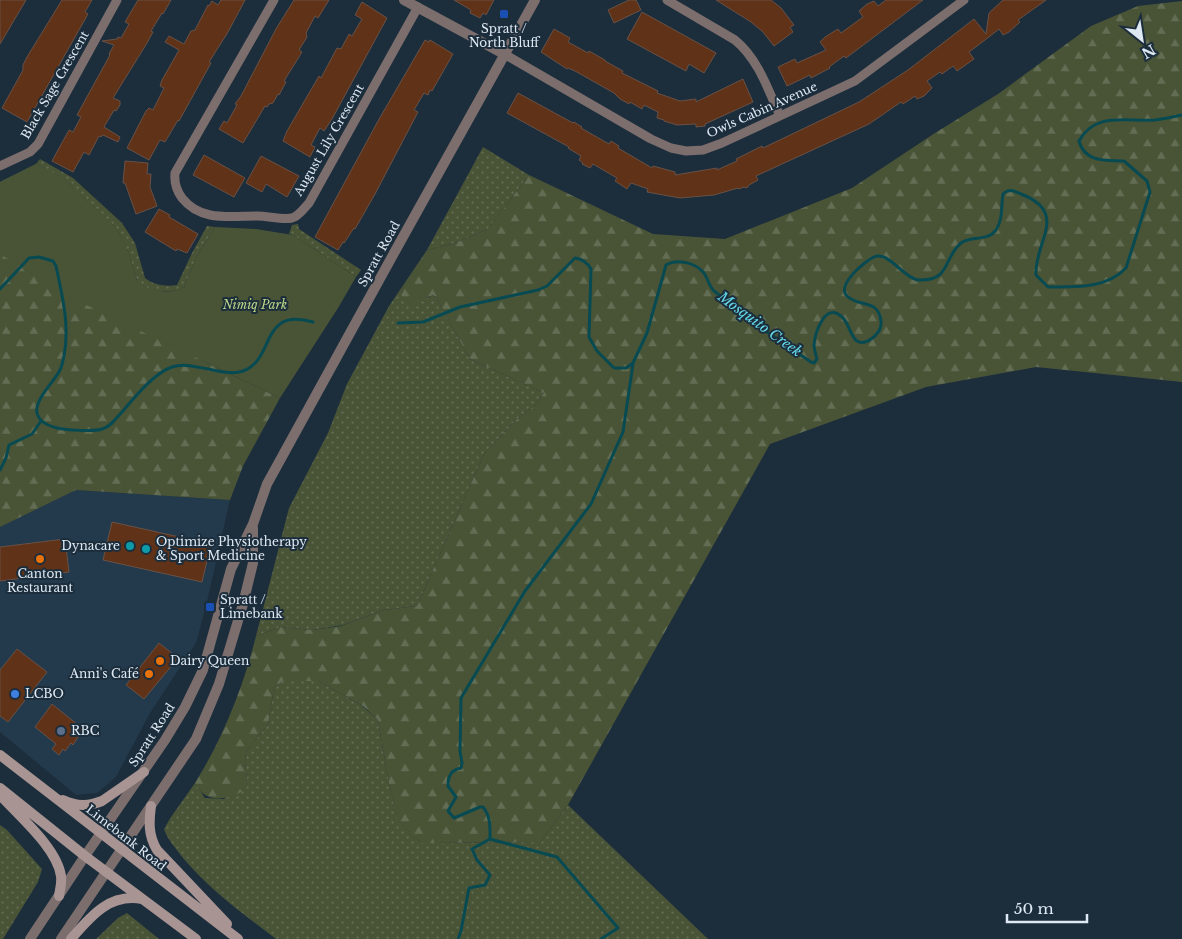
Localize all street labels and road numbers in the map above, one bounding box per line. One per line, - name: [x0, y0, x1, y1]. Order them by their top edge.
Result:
- street label: Black Sage Crescent: [17, 28, 92, 141]
- street label: Owls Cabin Avenue: [704, 78, 820, 141]
- street label: August Lily Crescent: [290, 81, 367, 199]
- street label: Spratt Road: [354, 218, 403, 289]
- street label: Spratt Road: [126, 700, 178, 769]
- street label: Limebank Road: [83, 802, 170, 874]

